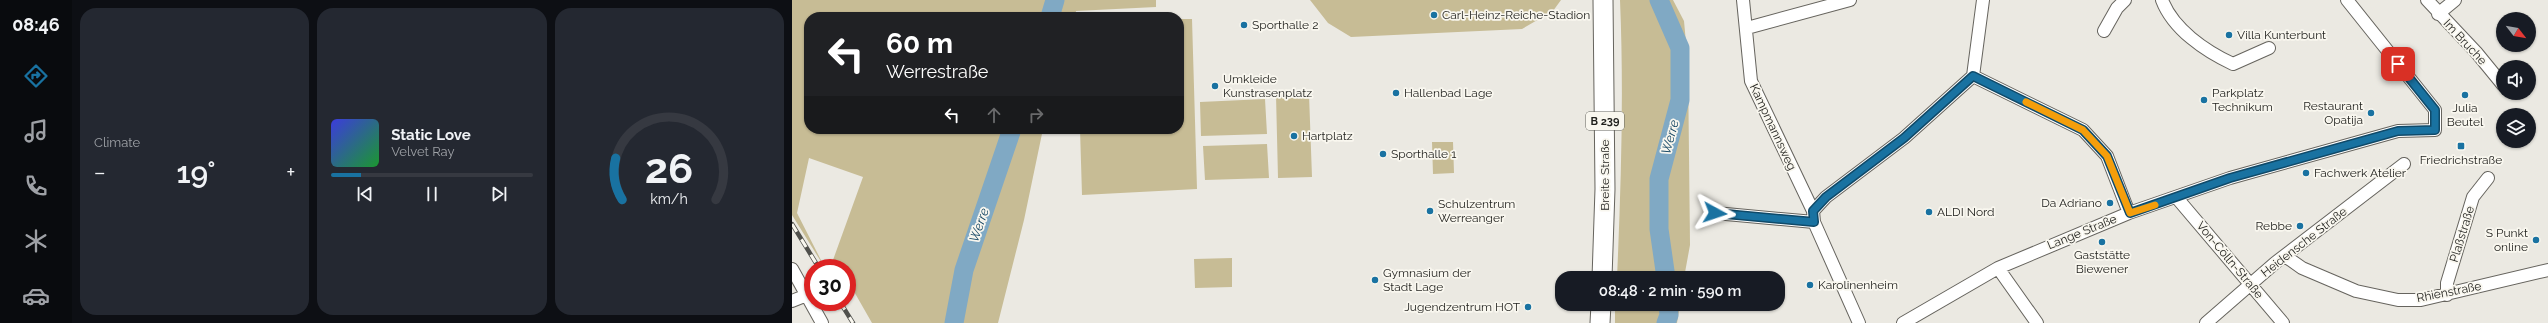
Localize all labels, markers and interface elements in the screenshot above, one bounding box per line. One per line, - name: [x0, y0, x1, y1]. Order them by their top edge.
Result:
- place label: Carl-Heinz-Reiche-Stadion: [1442, 8, 1590, 22]
- marker: Carl-Heinz-Reiche-Stadion: [1429, 10, 1439, 20]
- north arrow: [2496, 12, 2536, 52]
- map controls: [2496, 12, 2536, 148]
- text: 08:46: [12, 14, 60, 35]
- street label: Im Bruche: [2440, 16, 2490, 68]
- place label: Sporthalle 2: [1252, 18, 1318, 32]
- marker: Sporthalle 2: [1239, 20, 1249, 30]
- text: 60 m: [886, 27, 953, 60]
- icon: left: [820, 28, 872, 80]
- place label: Villa Kunterbunt: [2237, 28, 2326, 42]
- marker: Villa Kunterbunt: [2224, 30, 2234, 40]
- pin: [2381, 47, 2415, 81]
- icon: arrive: [2387, 53, 2409, 75]
- button: sound: [2496, 60, 2536, 100]
- text: Werrestraße: [886, 61, 988, 82]
- icon: directions: [22, 62, 50, 90]
- place label: Umkleide Kunstrasenplatz: [1223, 72, 1312, 100]
- marker: Umkleide Kunstrasenplatz: [1210, 81, 1220, 91]
- street label: Kampmannsweg: [1747, 81, 1799, 173]
- place label: Hallenbad Lage: [1404, 86, 1492, 100]
- place label: Parkplatz Technikum: [2212, 86, 2273, 114]
- marker: Hallenbad Lage: [1391, 88, 1401, 98]
- marker: Julia Beutel: [2460, 90, 2470, 100]
- marker: Parkplatz Technikum: [2199, 95, 2209, 105]
- place label: Restaurant Opatija: [2303, 99, 2363, 127]
- place label: Julia Beutel: [2447, 101, 2484, 129]
- icon: left: [941, 104, 963, 126]
- icon: ahead: [983, 104, 1005, 126]
- icon: right: [1025, 104, 1047, 126]
- marker: Restaurant Opatija: [2366, 108, 2376, 118]
- button: layers: [2496, 108, 2536, 148]
- road number: B 239: [1586, 112, 1624, 130]
- icon: music: [22, 117, 50, 145]
- water label: Werre: [1658, 118, 1682, 156]
- text: Static Love: [391, 126, 471, 144]
- place label: Hartplatz: [1302, 129, 1353, 143]
- marker: Hartplatz: [1289, 131, 1299, 141]
- text: Climate: [94, 135, 140, 150]
- street label: Breite Straße: [1598, 139, 1612, 211]
- marker: Friedrichstraße: [2456, 141, 2466, 151]
- text: 26: [645, 143, 694, 192]
- text: Velvet Ray: [391, 144, 454, 159]
- place label: Sporthalle 1: [1391, 147, 1456, 161]
- marker: Sporthalle 1: [1378, 149, 1388, 159]
- place label: Friedrichstraße: [2420, 153, 2502, 167]
- text: 19°: [176, 155, 216, 190]
- text: −: [94, 159, 106, 185]
- text: +: [286, 159, 295, 185]
- place label: Fachwerk Atelier: [2314, 166, 2407, 180]
- marker: Fachwerk Atelier: [2301, 168, 2311, 178]
- icon: phone: [22, 172, 50, 200]
- icon: previous: [354, 183, 376, 205]
- icon: pause: [421, 183, 443, 205]
- icon: next: [488, 183, 510, 205]
- text: km/h: [650, 190, 688, 206]
- position arrow: [1694, 192, 1736, 234]
- place label: Da Adriano: [2041, 196, 2102, 210]
- place label: Schulzentrum Werreanger: [1438, 197, 1515, 225]
- marker: Da Adriano: [2105, 198, 2115, 208]
- street label: Heidensche Straße: [2258, 204, 2350, 280]
- street label: Plaßstraße: [2447, 204, 2477, 264]
- place label: ALDI Nord: [1937, 205, 1995, 219]
- water label: Werre: [966, 206, 992, 244]
- marker: Schulzentrum Werreanger: [1425, 206, 1435, 216]
- marker: ALDI Nord: [1924, 207, 1934, 217]
- street label: Lange Straße: [2045, 212, 2119, 252]
- street label: Von-Cölln-Straße: [2194, 219, 2266, 301]
- place label: Rebbe: [2255, 219, 2292, 233]
- marker: Rebbe: [2295, 221, 2305, 231]
- place label: S Punkt online: [2486, 226, 2528, 254]
- icon: climate: [22, 227, 50, 255]
- marker: S Punkt online: [2531, 235, 2541, 245]
- marker: Gaststätte Biewener: [2097, 237, 2107, 247]
- place label: Gaststätte Biewener: [2074, 248, 2130, 276]
- speed limit sign: 30: [804, 259, 856, 311]
- place label: Gymnasium der Stadt Lage: [1383, 266, 1472, 294]
- marker: Gymnasium der Stadt Lage: [1370, 275, 1380, 285]
- place label: Karolinenheim: [1818, 278, 1898, 292]
- street label: Rhienstraße: [2415, 279, 2483, 305]
- marker: Karolinenheim: [1805, 280, 1815, 290]
- icon: car: [22, 282, 50, 310]
- text: 08:48 · 2 min · 590 m: [1599, 282, 1741, 300]
- place label: Jugendzentrum HOT: [1404, 300, 1521, 314]
- marker: Jugendzentrum HOT: [1523, 302, 1533, 312]

